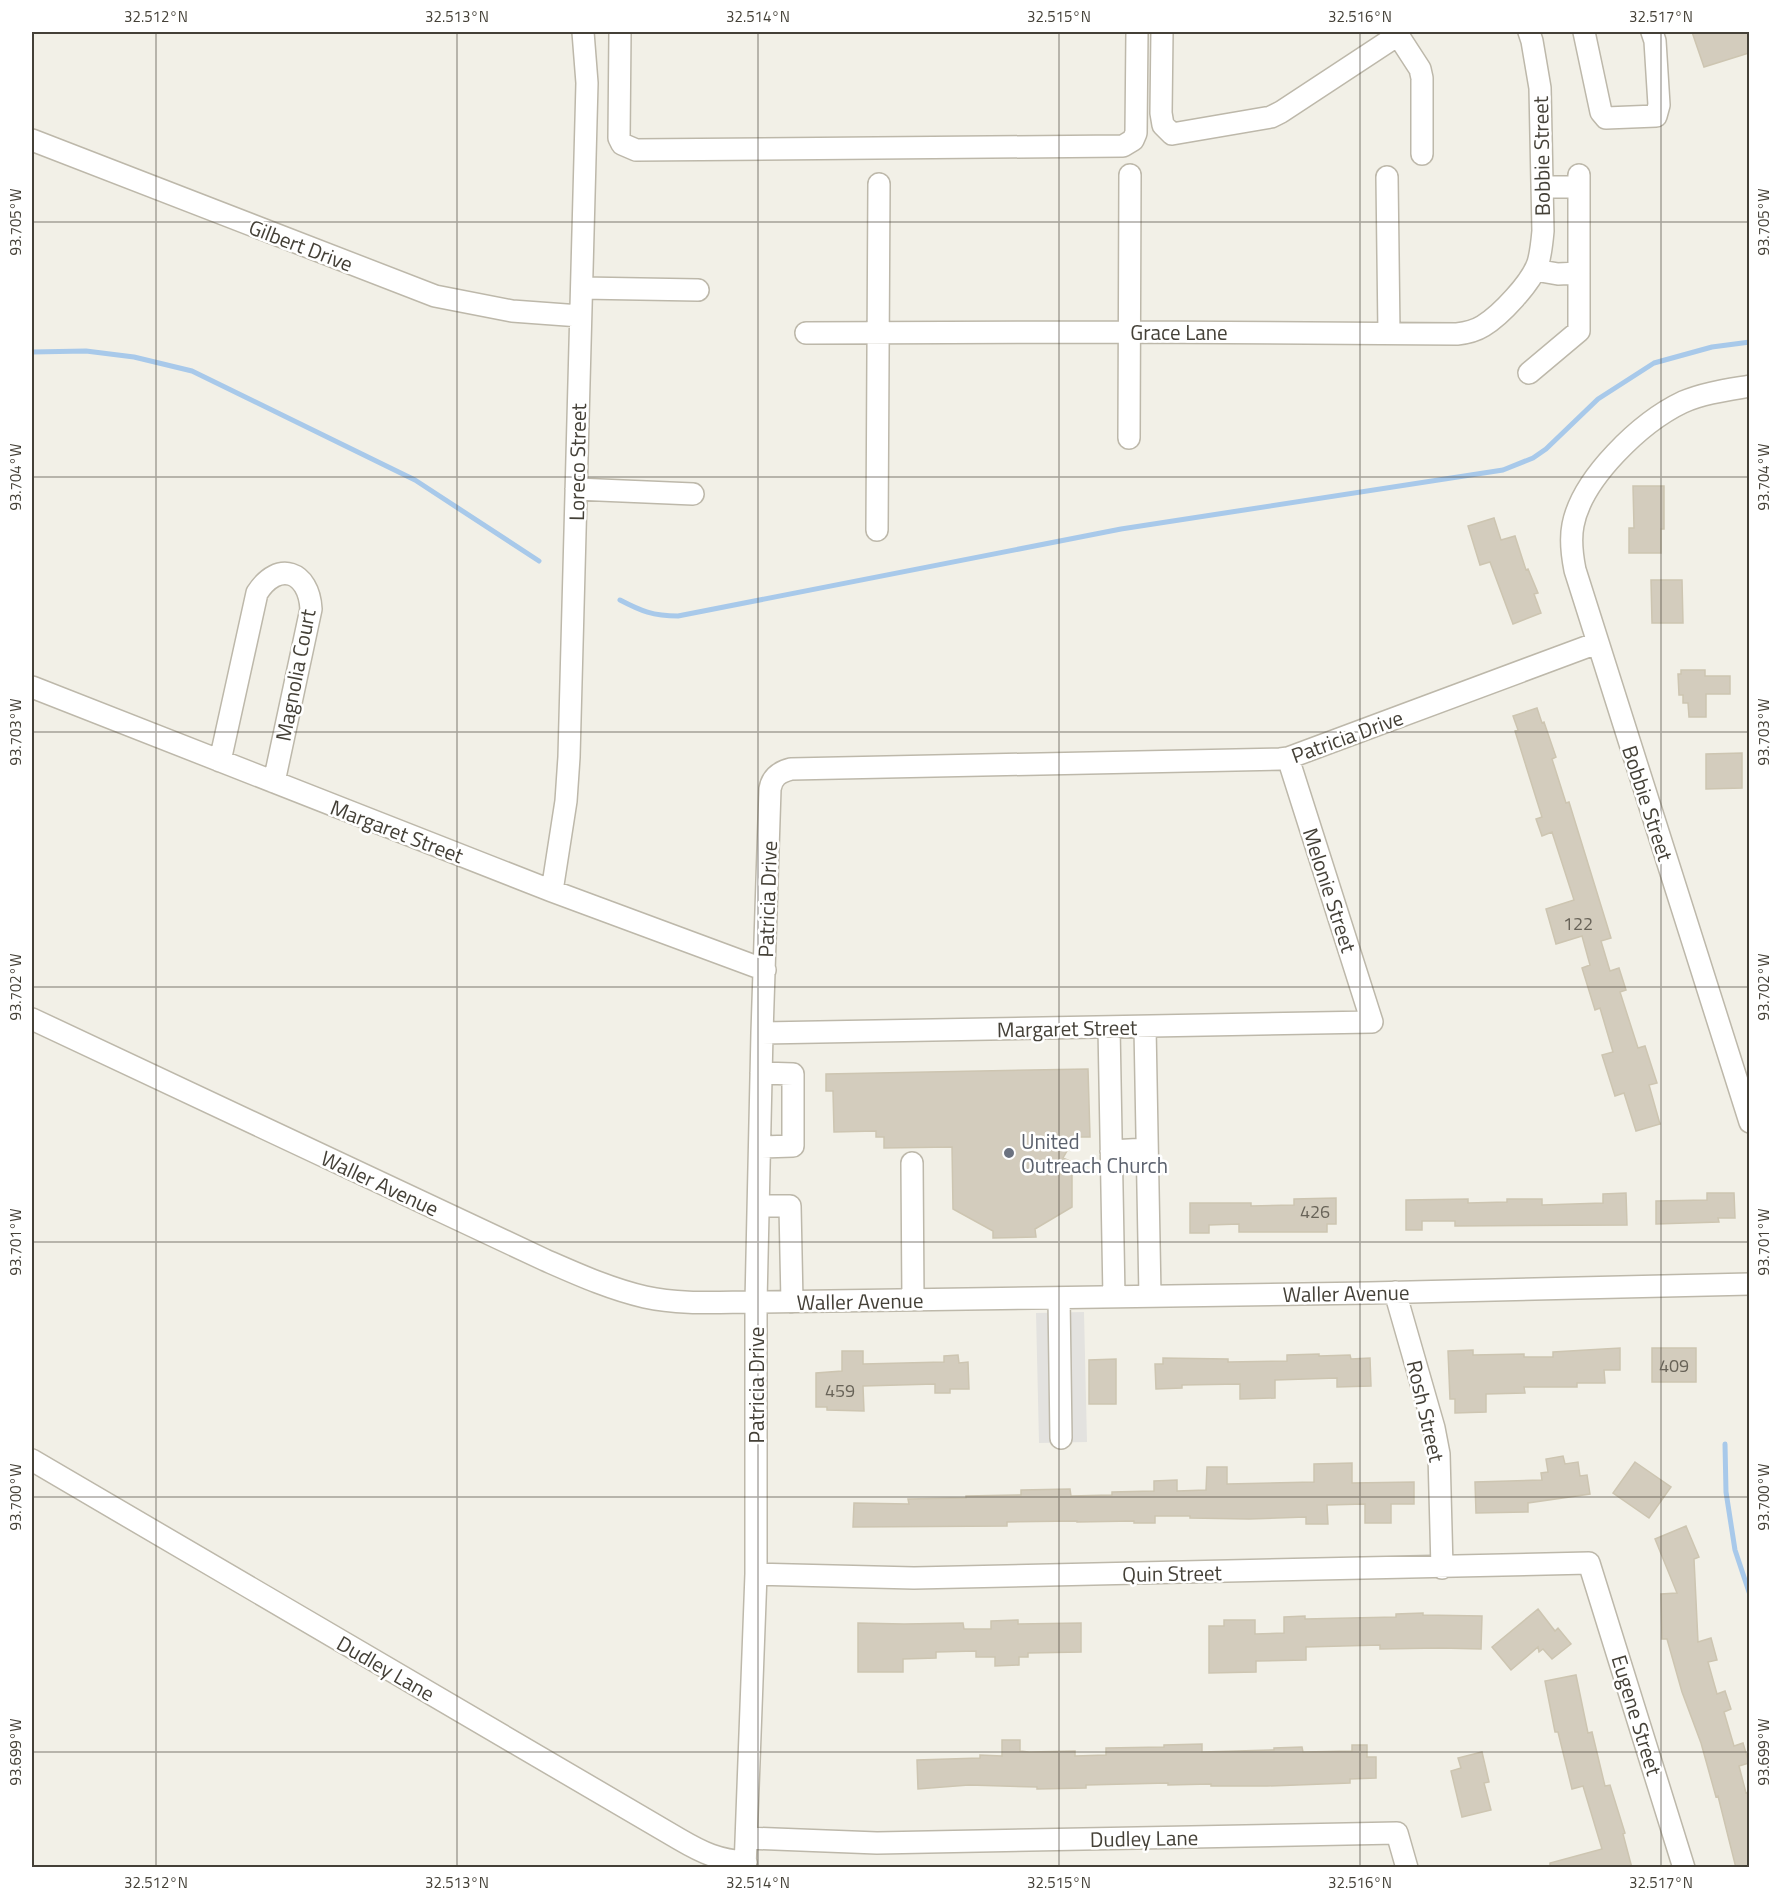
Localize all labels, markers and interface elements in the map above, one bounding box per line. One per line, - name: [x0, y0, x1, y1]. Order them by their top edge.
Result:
- text: 32.512°N: [124, 5, 188, 28]
- text: 32.513°N: [425, 5, 489, 28]
- text: 32.514°N: [726, 5, 790, 28]
- text: 32.515°N: [1027, 5, 1091, 28]
- text: 32.516°N: [1328, 5, 1392, 28]
- text: 32.517°N: [1629, 5, 1693, 28]
- street label: Bobbie Street: [1524, 95, 1558, 216]
- text: 93.705°W: [4, 189, 27, 255]
- text: 93.705°W: [1752, 189, 1775, 255]
- street label: Gilbert Drive: [244, 210, 358, 280]
- street label: Grace Lane: [1130, 316, 1228, 348]
- street label: Loreco Street: [560, 402, 594, 521]
- text: 93.704°W: [4, 444, 27, 510]
- text: 93.704°W: [1752, 444, 1775, 510]
- street label: Magnolia Court: [267, 606, 324, 744]
- text: 93.703°W: [4, 699, 27, 765]
- text: 93.703°W: [1752, 699, 1775, 765]
- street label: Patricia Drive: [1287, 701, 1407, 771]
- street label: Bobbie Street: [1614, 741, 1682, 866]
- street label: Margaret Street: [326, 791, 469, 871]
- street label: Melonie Street: [1295, 824, 1365, 957]
- street label: Patricia Drive: [749, 840, 785, 958]
- house number: 122: [1563, 910, 1593, 937]
- text: 93.702°W: [4, 954, 27, 1020]
- text: 93.702°W: [1752, 954, 1775, 1020]
- street label: Margaret Street: [997, 1011, 1138, 1045]
- place label: United Outreach Church: [1021, 1125, 1168, 1181]
- street label: Waller Avenue: [316, 1142, 444, 1224]
- marker: United Outreach Church: [1002, 1146, 1016, 1160]
- house number: 426: [1300, 1198, 1330, 1225]
- text: 93.701°W: [4, 1209, 27, 1275]
- text: 93.701°W: [1752, 1209, 1775, 1275]
- street label: Waller Avenue: [1282, 1276, 1410, 1310]
- street label: Waller Avenue: [796, 1284, 924, 1318]
- street label: Patricia Drive: [740, 1327, 772, 1443]
- house number: 409: [1659, 1352, 1689, 1379]
- street label: Rosh Street: [1399, 1357, 1453, 1466]
- house number: 459: [825, 1377, 855, 1404]
- text: 93.700°W: [4, 1464, 27, 1530]
- text: 93.700°W: [1752, 1464, 1775, 1530]
- street label: Quin Street: [1122, 1556, 1223, 1590]
- street label: Dudley Lane: [331, 1627, 441, 1709]
- street label: Eugene Street: [1603, 1651, 1671, 1780]
- text: 93.699°W: [4, 1719, 27, 1785]
- text: 93.699°W: [1752, 1719, 1775, 1785]
- street label: Dudley Lane: [1090, 1821, 1198, 1855]
- text: 32.512°N: [124, 1871, 188, 1894]
- text: 32.513°N: [425, 1871, 489, 1894]
- text: 32.514°N: [726, 1871, 790, 1894]
- text: 32.515°N: [1027, 1871, 1091, 1894]
- text: 32.516°N: [1328, 1871, 1392, 1894]
- text: 32.517°N: [1629, 1871, 1693, 1894]

